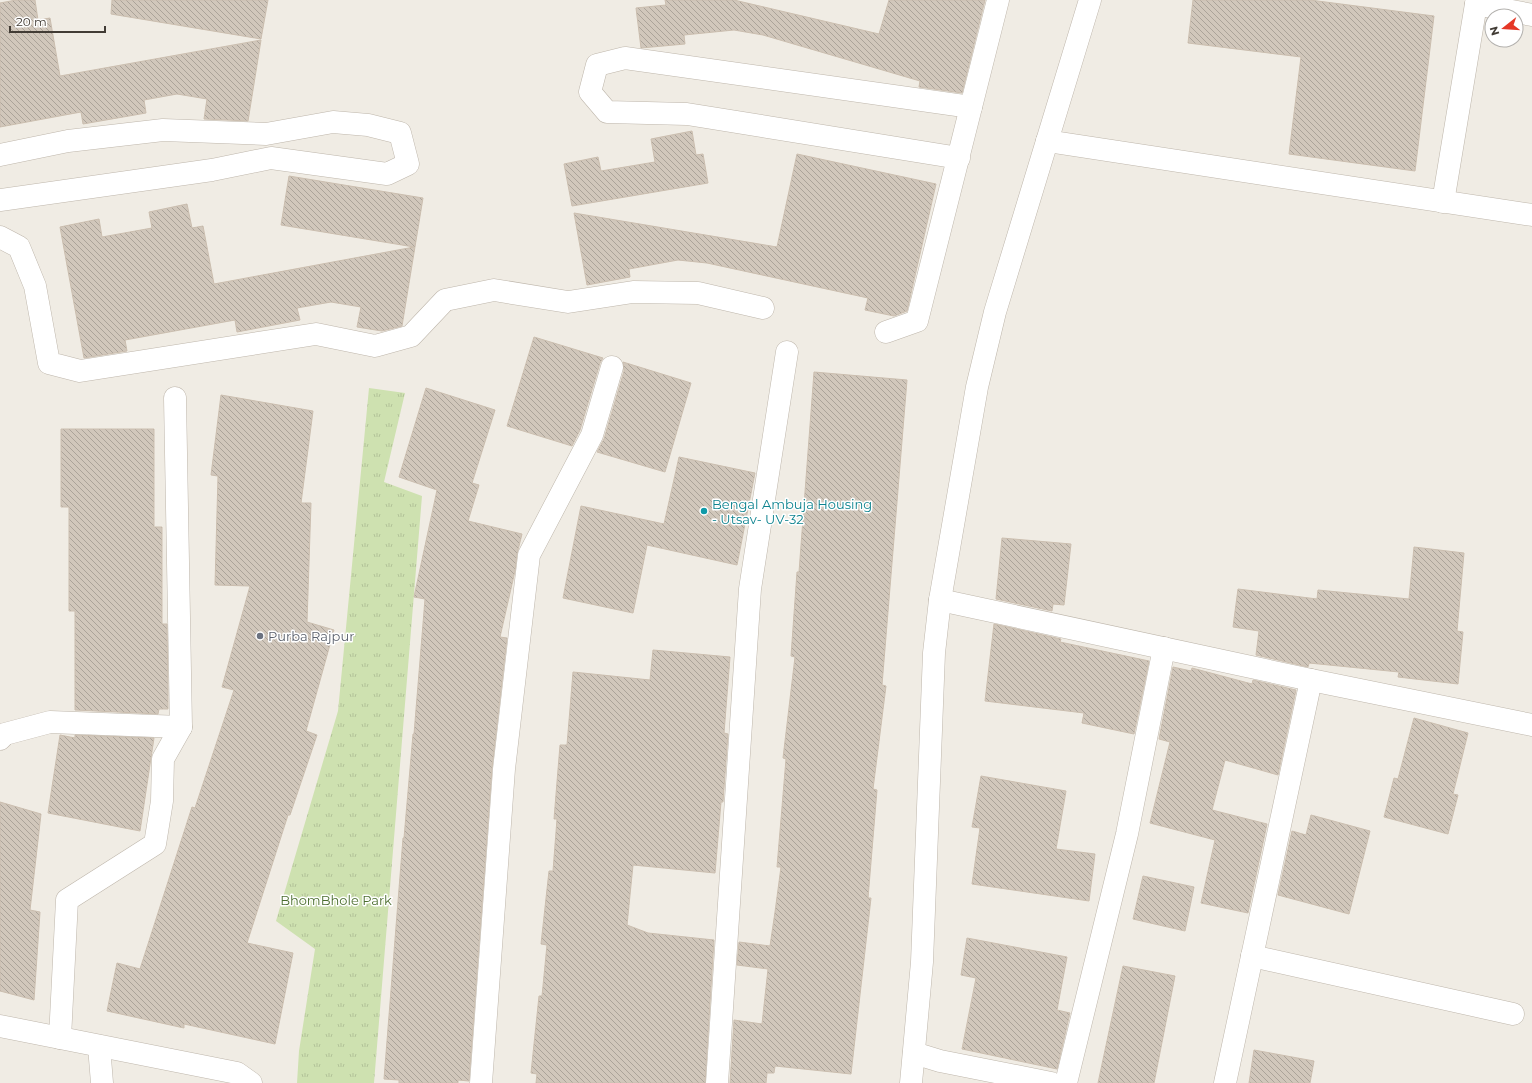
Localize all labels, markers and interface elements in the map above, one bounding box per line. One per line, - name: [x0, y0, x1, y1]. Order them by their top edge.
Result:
- scale bar: [10, 8, 105, 34]
- north arrow: [1484, 8, 1524, 48]
- text: 20 m: [16, 14, 47, 29]
- text: N: [1486, 25, 1502, 37]
- place label: Bengal Ambuja Housing - Utsav- UV-32: [712, 496, 872, 527]
- marker: Bengal Ambuja Housing - Utsav- UV-32: [699, 506, 709, 516]
- place label: Purba Rajpur: [268, 628, 354, 644]
- marker: Purba Rajpur: [255, 631, 265, 641]
- park label: BhomBhole Park: [280, 892, 392, 908]

